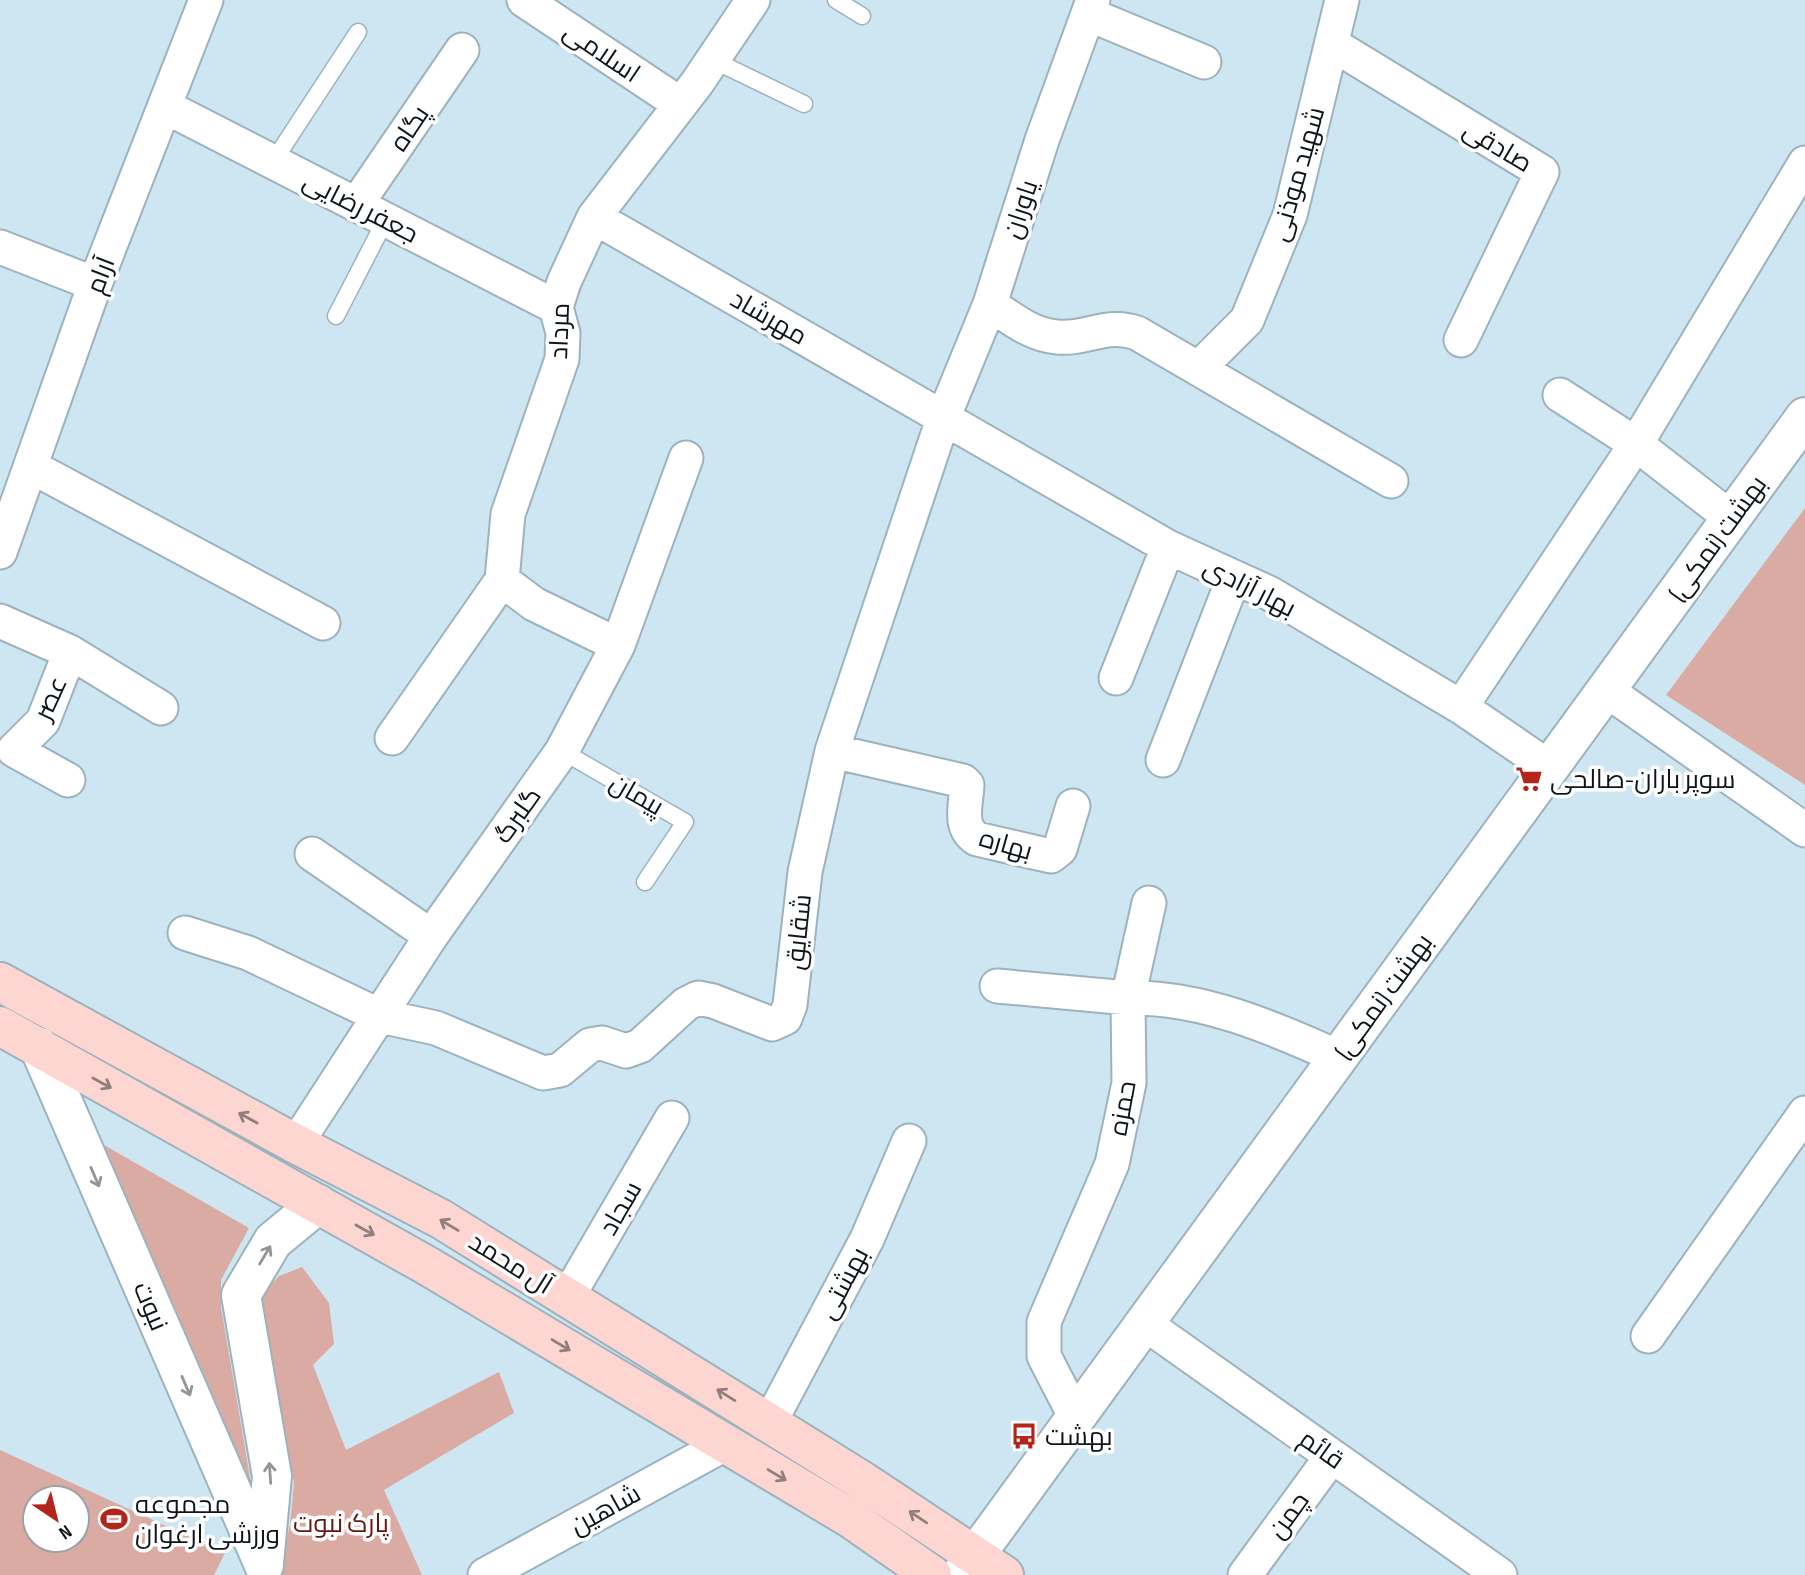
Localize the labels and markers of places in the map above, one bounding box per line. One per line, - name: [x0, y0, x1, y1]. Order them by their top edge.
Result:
- supermarket icon: سوپر باران-صالحی: [1514, 764, 1544, 794]
- place label: سوپر باران-صالحی: [1550, 765, 1736, 796]
- bus stop icon: بهشت: [1009, 1421, 1039, 1451]
- place label: بهشت: [1045, 1422, 1113, 1453]
- place label: مجموعه ورزشی ارغوان: [135, 1490, 280, 1551]
- sports icon: مجموعه ورزشی ارغوان: [99, 1504, 129, 1534]

